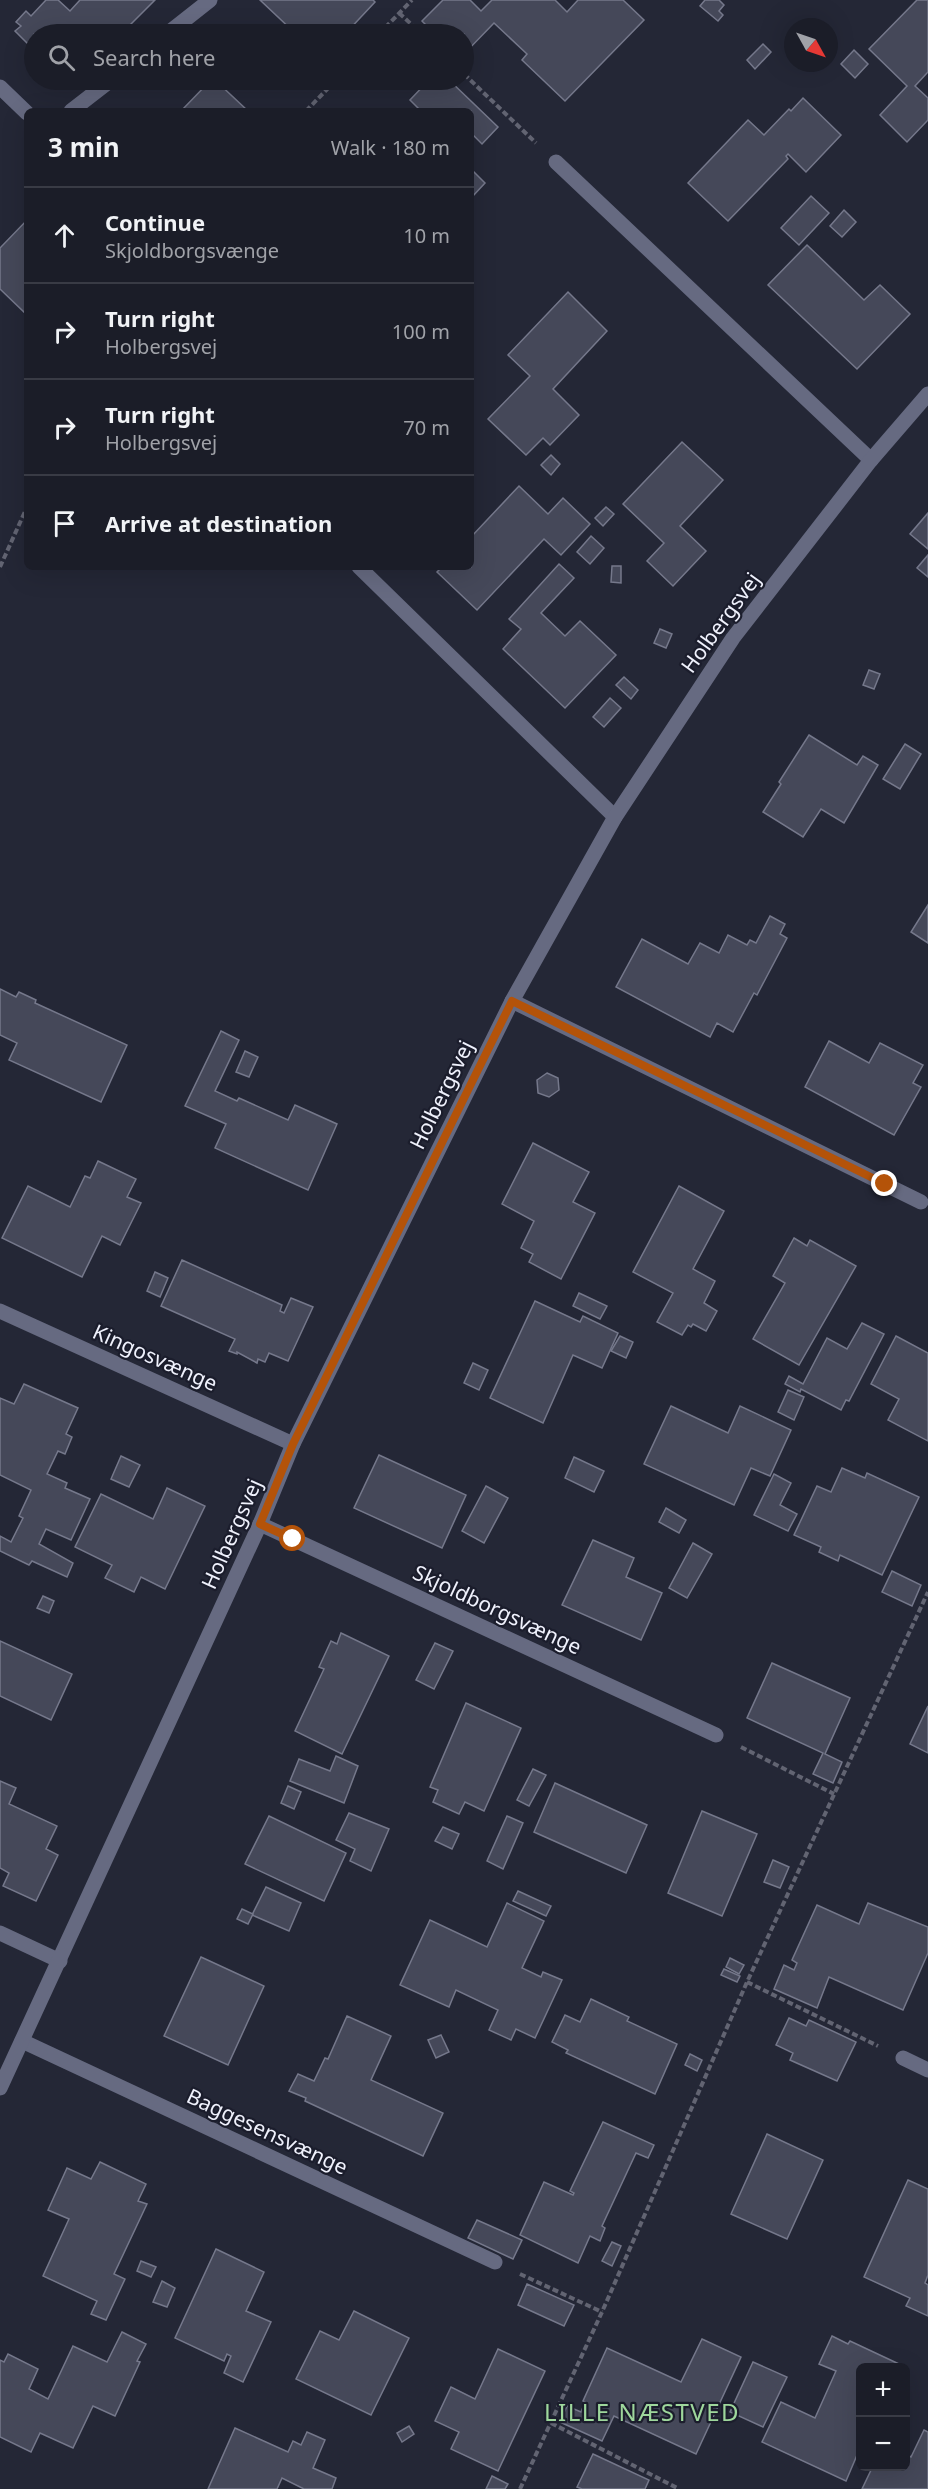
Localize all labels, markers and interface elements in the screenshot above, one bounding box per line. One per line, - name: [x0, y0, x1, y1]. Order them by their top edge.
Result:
- north arrow: [784, 18, 838, 72]
- search box: [24, 24, 474, 90]
- icon: search: [45, 41, 78, 74]
- text: Search here: [93, 42, 215, 72]
- text: 3 min: [48, 129, 120, 165]
- text: Walk · 180 m: [331, 134, 450, 161]
- text: Continue: [105, 207, 205, 237]
- icon: ahead: [48, 219, 81, 252]
- text: 10 m: [403, 222, 450, 249]
- text: Skjoldborgsvænge: [105, 237, 279, 264]
- text: Turn right: [105, 303, 215, 333]
- icon: right: [48, 315, 81, 348]
- text: 100 m: [392, 318, 450, 345]
- text: Holbergsvej: [105, 333, 217, 360]
- text: Turn right: [105, 399, 215, 429]
- icon: right: [48, 411, 81, 444]
- text: 70 m: [403, 414, 450, 441]
- text: Holbergsvej: [105, 429, 217, 456]
- icon: arrive: [48, 507, 81, 540]
- text: Arrive at destination: [105, 508, 332, 538]
- street label: Holbergsvej: [674, 567, 766, 678]
- street label: Holbergsvej: [403, 1035, 480, 1154]
- route end: [871, 1170, 897, 1196]
- street label: Kingosvænge: [89, 1317, 222, 1397]
- street label: Holbergsvej: [194, 1474, 268, 1593]
- route start: [279, 1525, 305, 1551]
- street label: Skjoldborgsvænge: [409, 1558, 586, 1660]
- street label: Baggesensvænge: [182, 2082, 352, 2181]
- map controls: [856, 2363, 910, 2471]
- button: +: [856, 2363, 910, 2417]
- district label: LILLE NÆSTVED: [544, 2395, 740, 2428]
- button: −: [856, 2417, 910, 2471]

